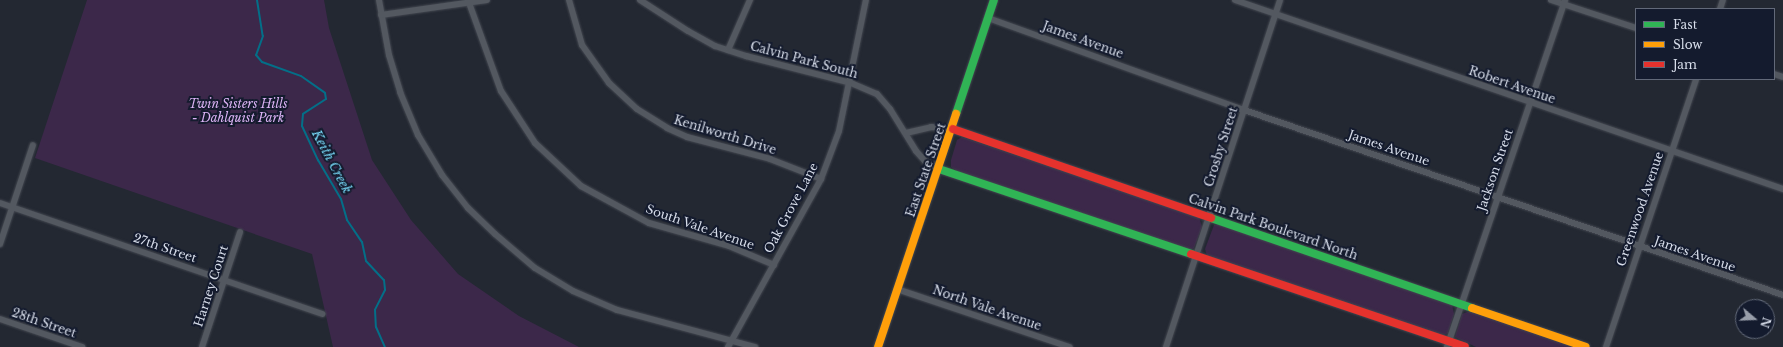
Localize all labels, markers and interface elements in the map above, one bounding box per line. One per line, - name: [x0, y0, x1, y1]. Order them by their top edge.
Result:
- legend: [1635, 8, 1775, 80]
- text: Fast: [1673, 17, 1697, 32]
- street label: James Avenue: [1040, 19, 1126, 61]
- text: Slow: [1673, 37, 1702, 52]
- street label: Calvin Park South: [749, 39, 859, 81]
- text: Jam: [1673, 57, 1697, 72]
- street label: Robert Avenue: [1466, 63, 1558, 107]
- park label: Twin Sisters Hills - Dahlquist Park: [188, 97, 288, 125]
- street label: Crosby Street: [1201, 105, 1241, 189]
- street label: Kenilworth Drive: [672, 113, 778, 157]
- street label: East State Street: [903, 121, 949, 219]
- water label: Keith Creek: [308, 127, 354, 197]
- street label: James Avenue: [1346, 127, 1432, 169]
- street label: Jackson Street: [1474, 127, 1516, 213]
- street label: Greenwood Avenue: [1614, 150, 1666, 268]
- street label: Oak Grove Lane: [761, 160, 821, 256]
- street label: Calvin Park Boulevard North: [1186, 191, 1360, 263]
- street label: South Vale Avenue: [643, 202, 757, 252]
- street label: 27th Street: [132, 230, 198, 266]
- street label: James Avenue: [1652, 233, 1738, 275]
- street label: Harney Court: [191, 243, 231, 329]
- street label: North Vale Avenue: [930, 282, 1044, 334]
- north arrow: [1735, 299, 1775, 339]
- street label: 28th Street: [10, 305, 78, 341]
- text: N: [1757, 315, 1774, 330]

